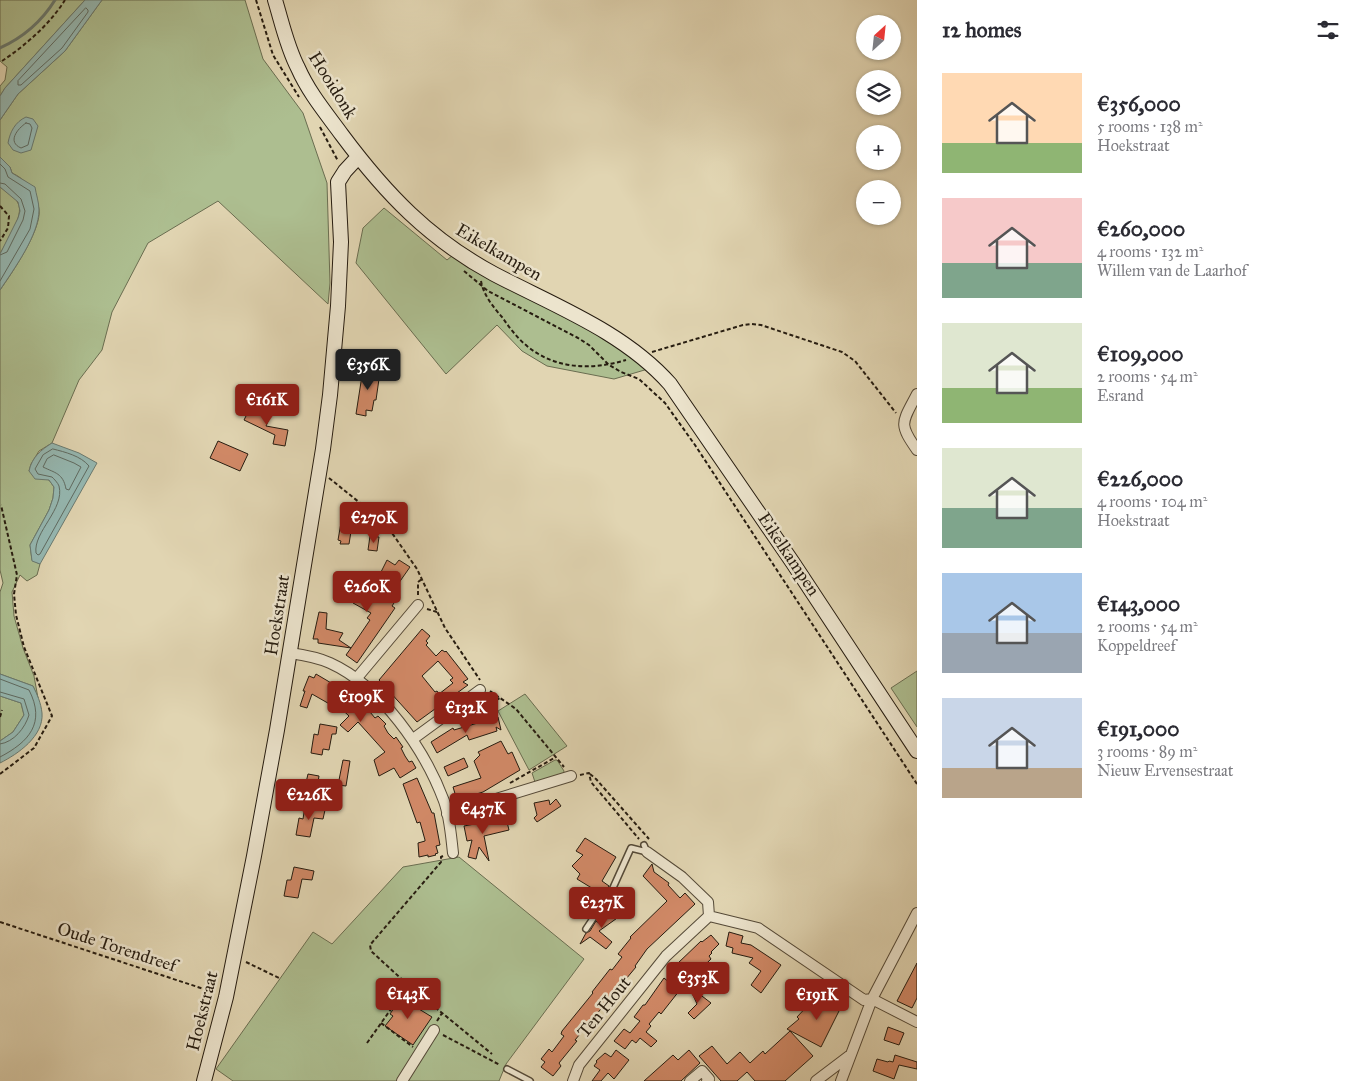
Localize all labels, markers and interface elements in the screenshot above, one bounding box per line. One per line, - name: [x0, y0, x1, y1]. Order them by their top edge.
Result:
- north arrow: [856, 15, 901, 60]
- map controls: [856, 15, 901, 225]
- icon: filters: [1314, 16, 1342, 44]
- text: 12 homes: [942, 17, 1021, 43]
- street label: Hooidonk: [304, 47, 363, 123]
- button: layers: [856, 70, 901, 115]
- text: €356,000: [1097, 91, 1181, 117]
- icon: home: [982, 93, 1042, 153]
- text: 5 rooms · 138 m²: [1097, 117, 1203, 136]
- button: +: [856, 125, 901, 170]
- text: Hoekstraat: [1097, 136, 1170, 155]
- button: −: [856, 180, 901, 225]
- text: €260,000: [1097, 216, 1185, 242]
- icon: home: [982, 218, 1042, 278]
- street label: Eikelkampen: [452, 219, 546, 286]
- text: 4 rooms · 132 m²: [1097, 242, 1203, 261]
- text: Willem van de Laarhof: [1097, 261, 1247, 280]
- text: €109,000: [1097, 341, 1184, 367]
- icon: home: [982, 343, 1042, 403]
- pin: €356K: [333, 348, 403, 391]
- text: €356K: [346, 355, 390, 374]
- text: 2 rooms · 54 m²: [1097, 367, 1198, 386]
- pin: €161K: [232, 384, 302, 426]
- text: Esrand: [1097, 386, 1144, 405]
- text: €161K: [246, 390, 288, 409]
- text: €226,000: [1097, 466, 1183, 492]
- icon: home: [982, 468, 1042, 528]
- text: 4 rooms · 104 m²: [1097, 492, 1207, 511]
- pin: €270K: [339, 502, 409, 544]
- text: €270K: [351, 508, 397, 527]
- street label: Eikelkampen: [753, 508, 825, 600]
- text: Hoekstraat: [1097, 511, 1170, 530]
- pin: €260K: [332, 570, 402, 613]
- street label: Hoekstraat: [260, 572, 294, 657]
- text: €260K: [344, 577, 390, 596]
- text: €143,000: [1097, 591, 1180, 617]
- icon: home: [982, 593, 1042, 653]
- text: 2 rooms · 54 m²: [1097, 617, 1198, 636]
- text: Koppeldreef: [1097, 636, 1176, 655]
- pin: €109K: [326, 680, 396, 723]
- text: €109K: [338, 687, 384, 706]
- pin: €132K: [431, 692, 501, 734]
- text: €132K: [445, 698, 487, 717]
- text: €191,000: [1097, 716, 1179, 742]
- icon: home: [982, 718, 1042, 778]
- text: 3 rooms · 89 m²: [1097, 742, 1197, 761]
- text: Nieuw Ervensestraat: [1097, 761, 1234, 780]
- pin: €226K: [274, 778, 344, 821]
- text: €226K: [287, 785, 331, 804]
- pin: €437K: [448, 792, 518, 835]
- text: €437K: [461, 799, 505, 818]
- pin: €237K: [567, 886, 637, 929]
- text: €237K: [580, 893, 624, 912]
- street label: Oude Torendreef: [54, 917, 182, 978]
- pin: €353K: [663, 962, 733, 1004]
- street label: Hoekstraat: [181, 968, 223, 1053]
- text: €353K: [677, 968, 719, 987]
- street label: Ten Hout: [573, 971, 636, 1042]
- pin: €143K: [373, 978, 443, 1020]
- pin: €191K: [782, 978, 852, 1021]
- text: €143K: [387, 984, 429, 1003]
- text: €191K: [796, 985, 838, 1004]

